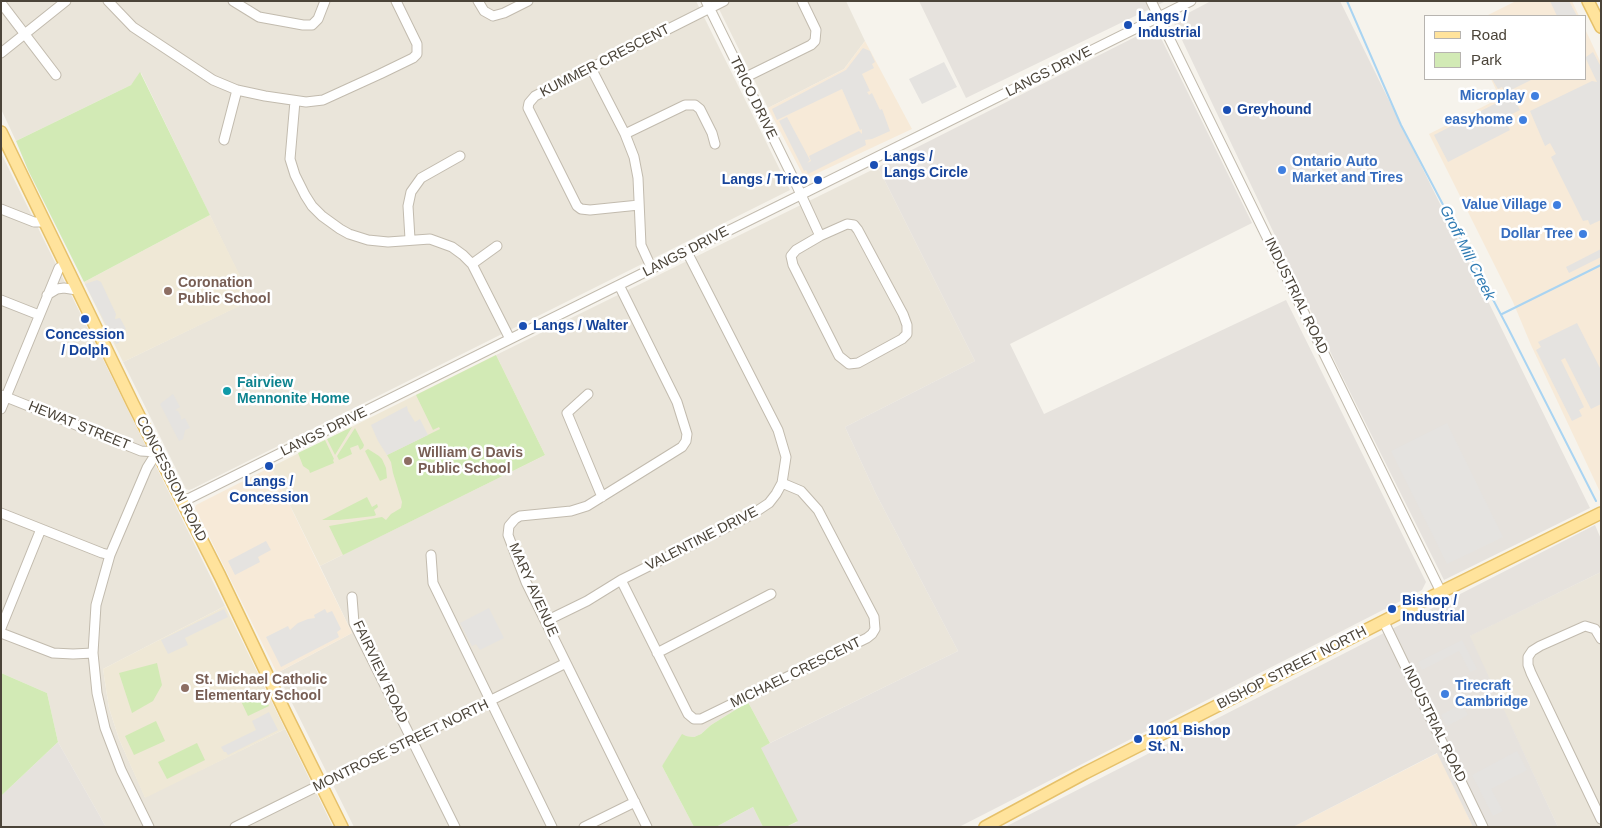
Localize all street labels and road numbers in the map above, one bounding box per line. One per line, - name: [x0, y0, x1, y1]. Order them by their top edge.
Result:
- street label: KUMMER CRESCENT: [537, 21, 673, 101]
- street label: LANGS DRIVE: [1003, 43, 1095, 101]
- street label: TRICO DRIVE: [726, 54, 780, 142]
- street label: LANGS DRIVE: [640, 223, 732, 281]
- street label: INDUSTRIAL ROAD: [1260, 235, 1332, 357]
- street label: HEWAT STREET: [26, 398, 132, 454]
- street label: LANGS DRIVE: [278, 404, 370, 460]
- street label: CONCESSION ROAD: [132, 414, 210, 544]
- street label: VALENTINE DRIVE: [643, 503, 761, 575]
- street label: MARY AVENUE: [505, 541, 561, 639]
- street label: FAIRVIEW ROAD: [349, 618, 411, 726]
- street label: BISHOP STREET NORTH: [1214, 623, 1370, 713]
- street label: MICHAEL CRESCENT: [728, 634, 864, 712]
- street label: INDUSTRIAL ROAD: [1398, 663, 1470, 785]
- street label: MONTROSE STREET NORTH: [310, 696, 492, 796]

